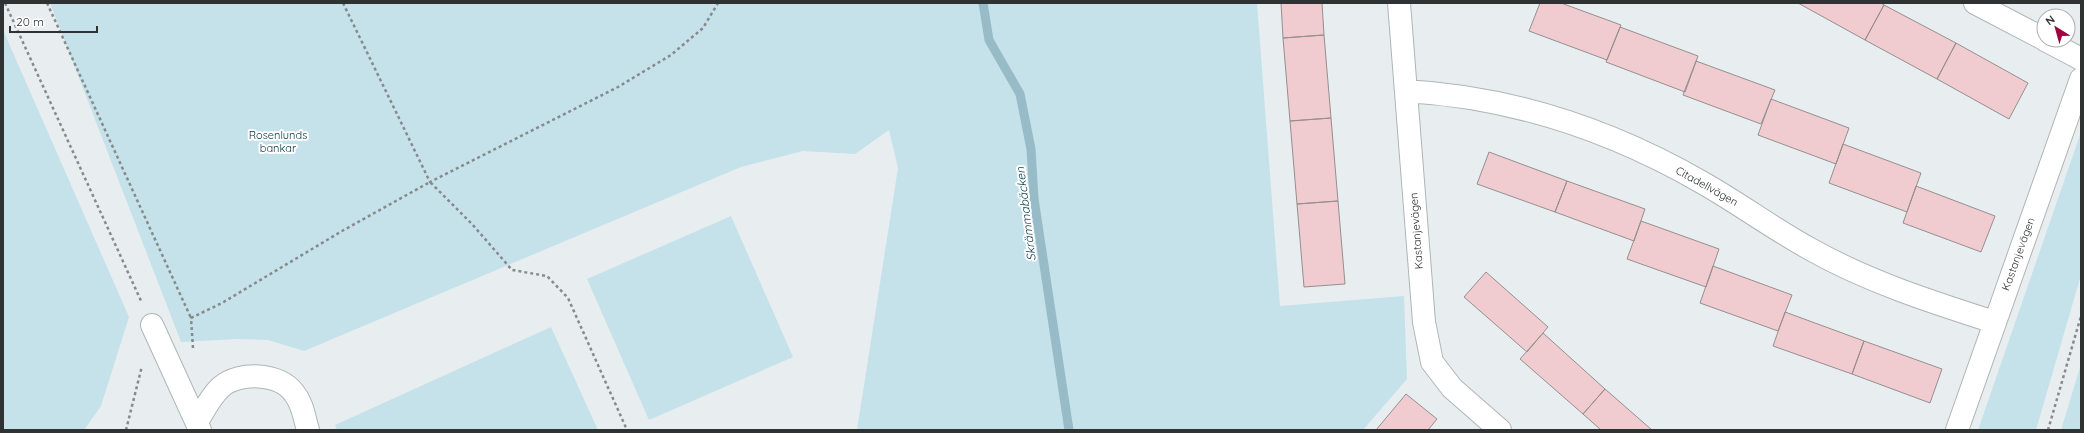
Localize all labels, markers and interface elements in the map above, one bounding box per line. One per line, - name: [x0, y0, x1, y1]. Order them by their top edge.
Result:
- scale bar: [10, 8, 97, 34]
- north arrow: [2036, 8, 2076, 48]
- text: N: [2043, 12, 2057, 28]
- text: 20 m: [16, 14, 44, 29]
- park label: Rosenlunds bankar: [249, 128, 307, 155]
- street label: Citadellvägen: [1673, 163, 1741, 209]
- water label: Skrämmabäcken: [1012, 165, 1039, 262]
- street label: Kastanjevägen: [1406, 192, 1426, 270]
- street label: Kastanjevägen: [1998, 216, 2038, 292]

